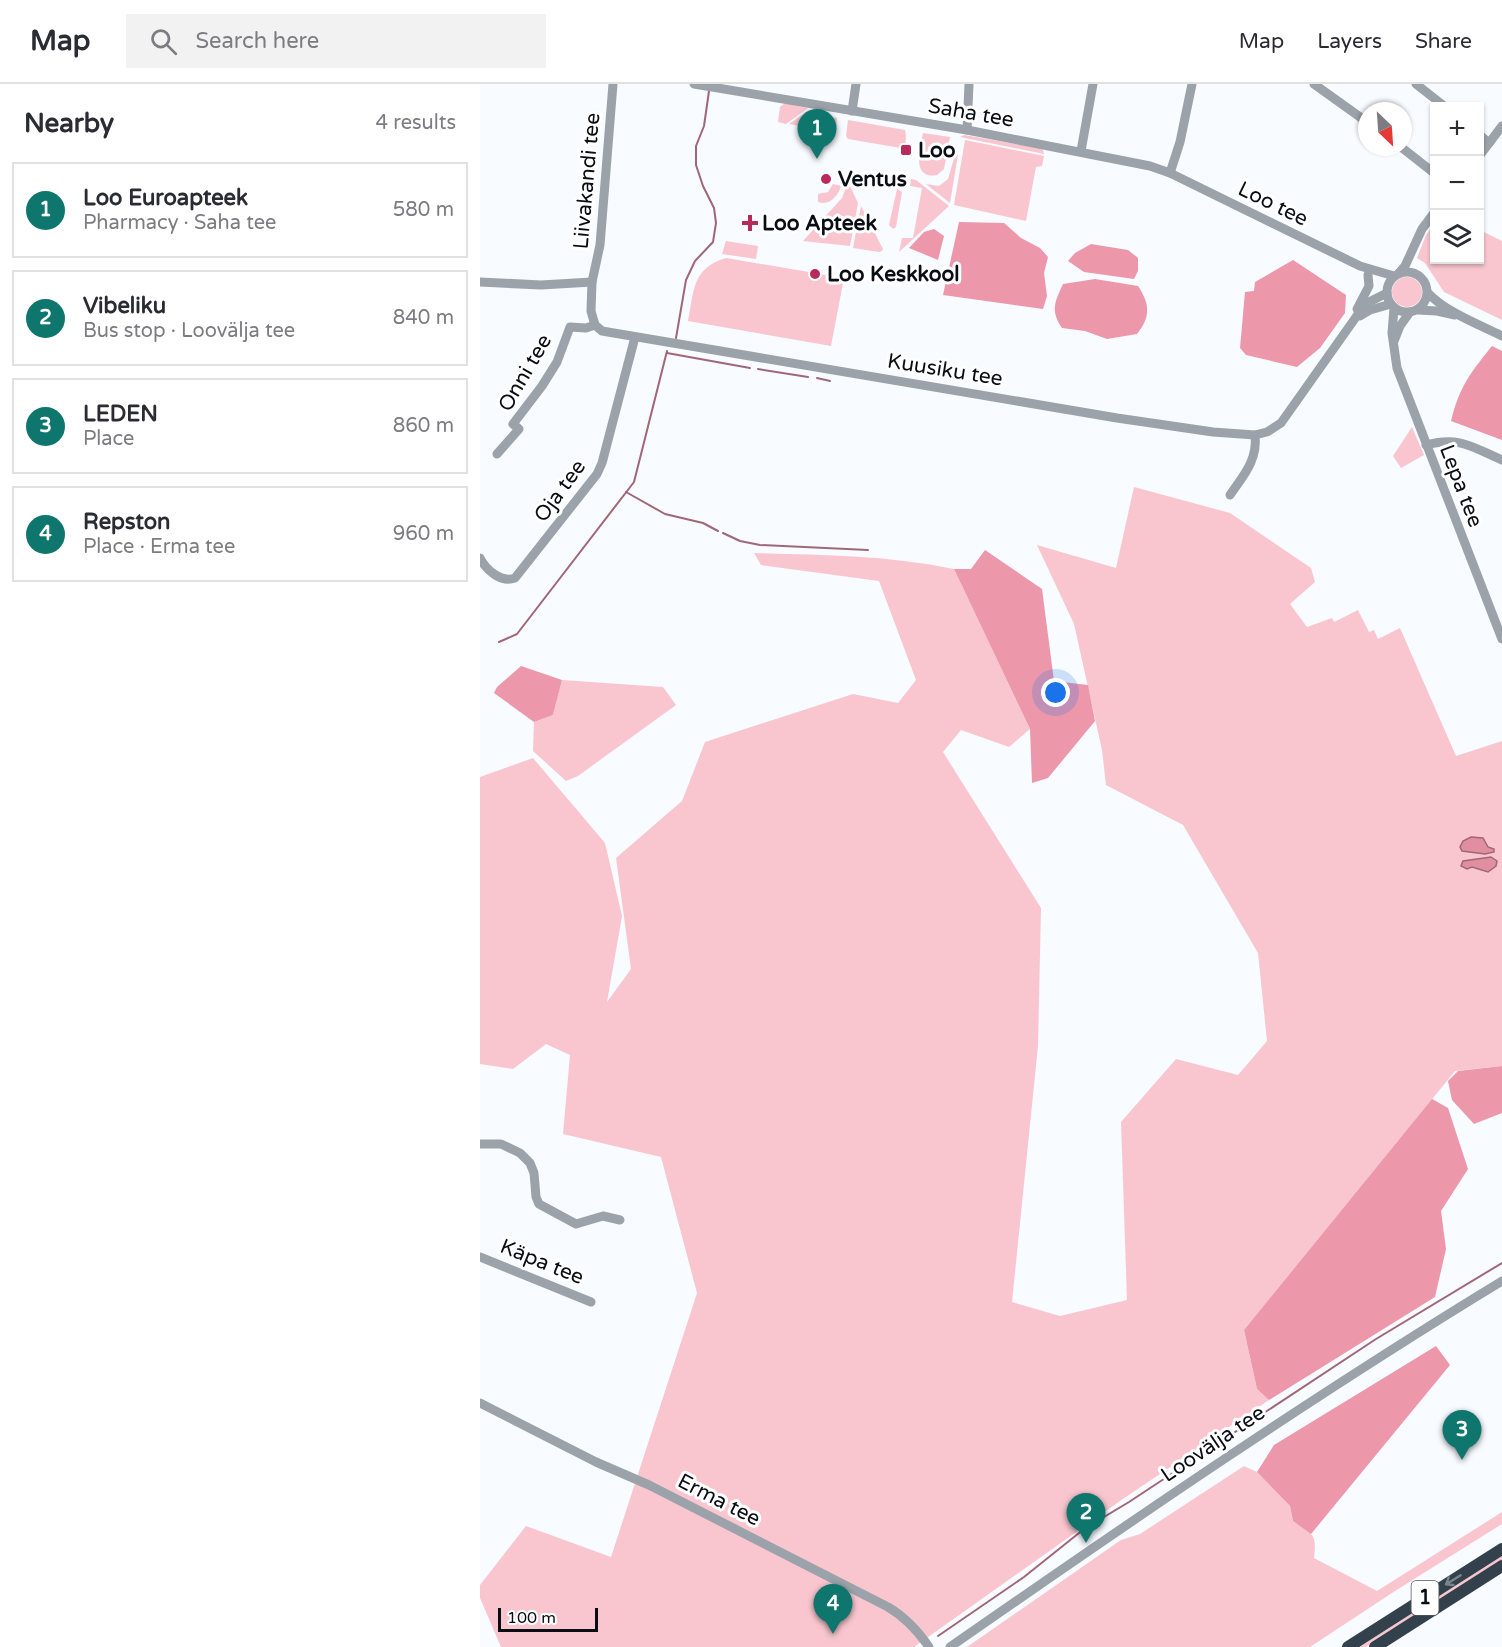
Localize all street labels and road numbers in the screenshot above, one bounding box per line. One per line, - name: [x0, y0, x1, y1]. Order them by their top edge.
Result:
- street label: Saha tee: [926, 93, 1016, 133]
- street label: Liivakandi tee: [569, 112, 605, 250]
- street label: Loo tee: [1234, 176, 1312, 232]
- street label: Onni tee: [493, 330, 557, 416]
- street label: Kuusiku tee: [886, 349, 1004, 391]
- street label: Lepa tee: [1434, 441, 1488, 531]
- street label: Oja tee: [529, 455, 591, 527]
- street label: Käpa tee: [496, 1234, 588, 1290]
- street label: Loovälja tee: [1156, 1400, 1270, 1488]
- street label: Erma tee: [673, 1469, 765, 1532]
- road number: 1: [1412, 1581, 1438, 1615]

